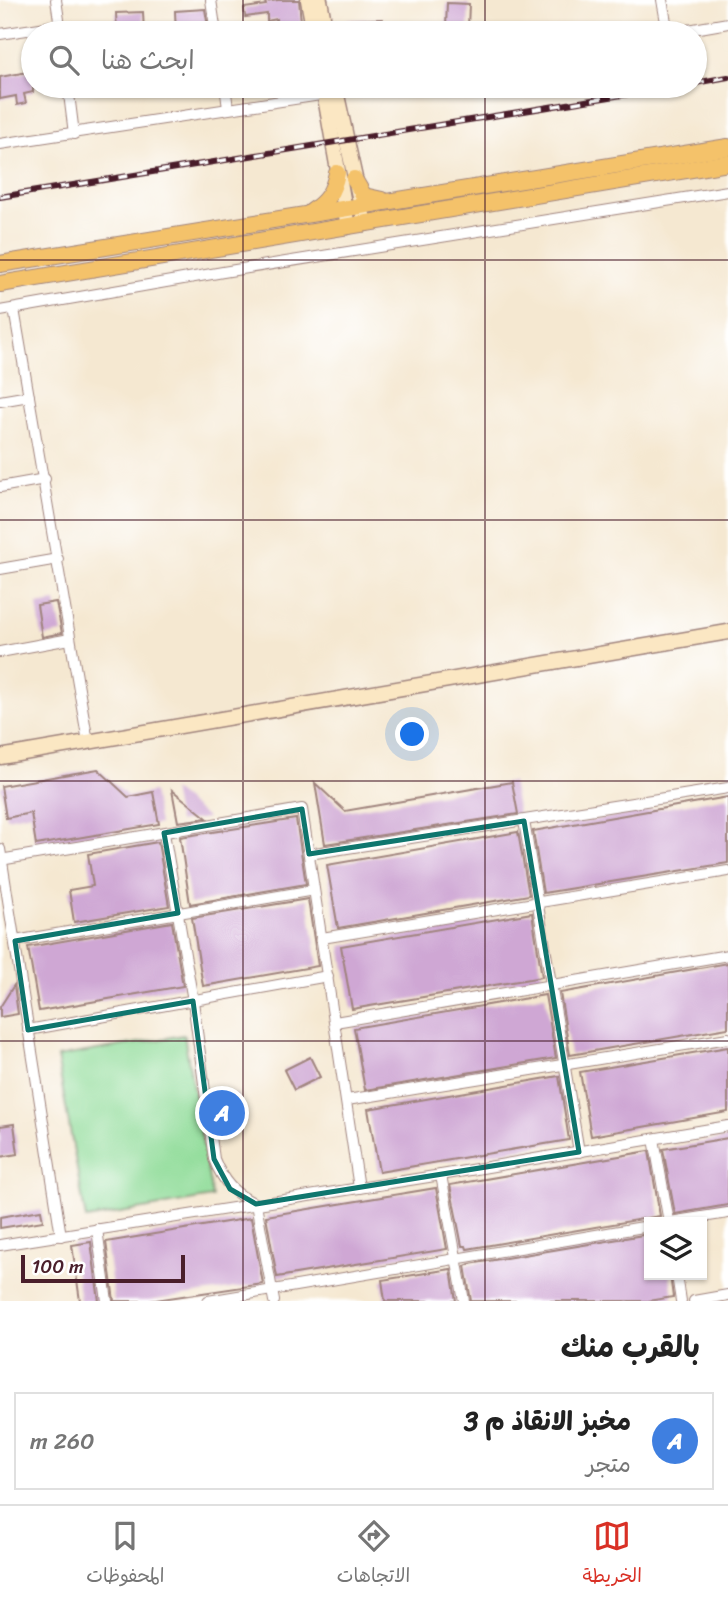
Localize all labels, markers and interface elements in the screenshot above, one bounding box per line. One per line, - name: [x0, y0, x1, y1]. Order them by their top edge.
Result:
- search box: [21, 21, 707, 98]
- text: ابحث هنا: [101, 37, 195, 83]
- icon: search: [45, 41, 83, 79]
- your location: [395, 717, 429, 751]
- pin: A: [199, 1087, 245, 1139]
- map controls: [644, 1217, 707, 1280]
- button: layers: [644, 1217, 707, 1280]
- text: 100 m: [32, 1250, 84, 1283]
- scale bar: [21, 1252, 186, 1284]
- text: بالقرب منك: [561, 1320, 700, 1374]
- text: مخبز الانقاذ م 3: [464, 1398, 631, 1444]
- text: 260 m: [30, 1421, 95, 1462]
- text: A: [667, 1421, 683, 1462]
- text: متجر: [586, 1444, 631, 1485]
- tab: المحفوظات: [86, 1517, 164, 1592]
- tab: الاتجاهات: [337, 1517, 410, 1592]
- tab: الخريطة: [583, 1517, 642, 1592]

